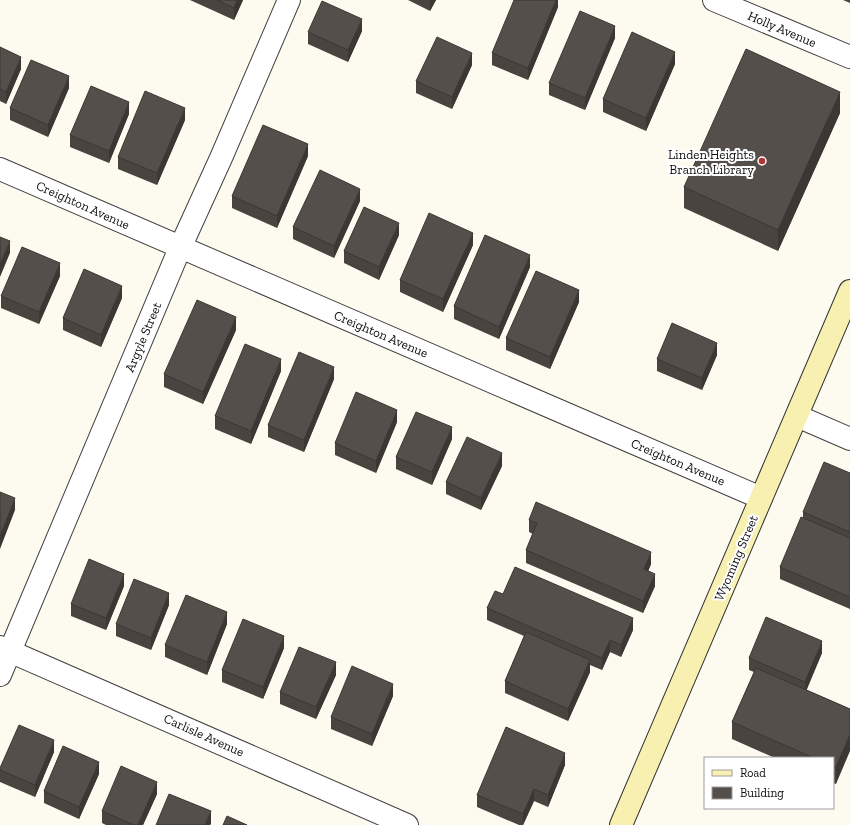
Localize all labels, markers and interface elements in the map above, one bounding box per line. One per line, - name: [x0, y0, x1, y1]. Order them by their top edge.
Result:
- street label: Holly Avenue: [745, 8, 819, 50]
- place label: Linden Heights Branch Library: [668, 147, 754, 177]
- marker: Linden Heights Branch Library: [757, 156, 767, 166]
- street label: Creighton Avenue: [34, 178, 132, 232]
- street label: Argyle Street: [122, 300, 164, 374]
- street label: Creighton Avenue: [332, 307, 430, 361]
- street label: Creighton Avenue: [629, 435, 727, 489]
- street label: Wyoming Street: [711, 513, 761, 603]
- street label: Carlisle Avenue: [162, 711, 246, 759]
- legend: [704, 757, 834, 809]
- text: Road: [740, 766, 766, 780]
- text: Building: [740, 786, 784, 800]

